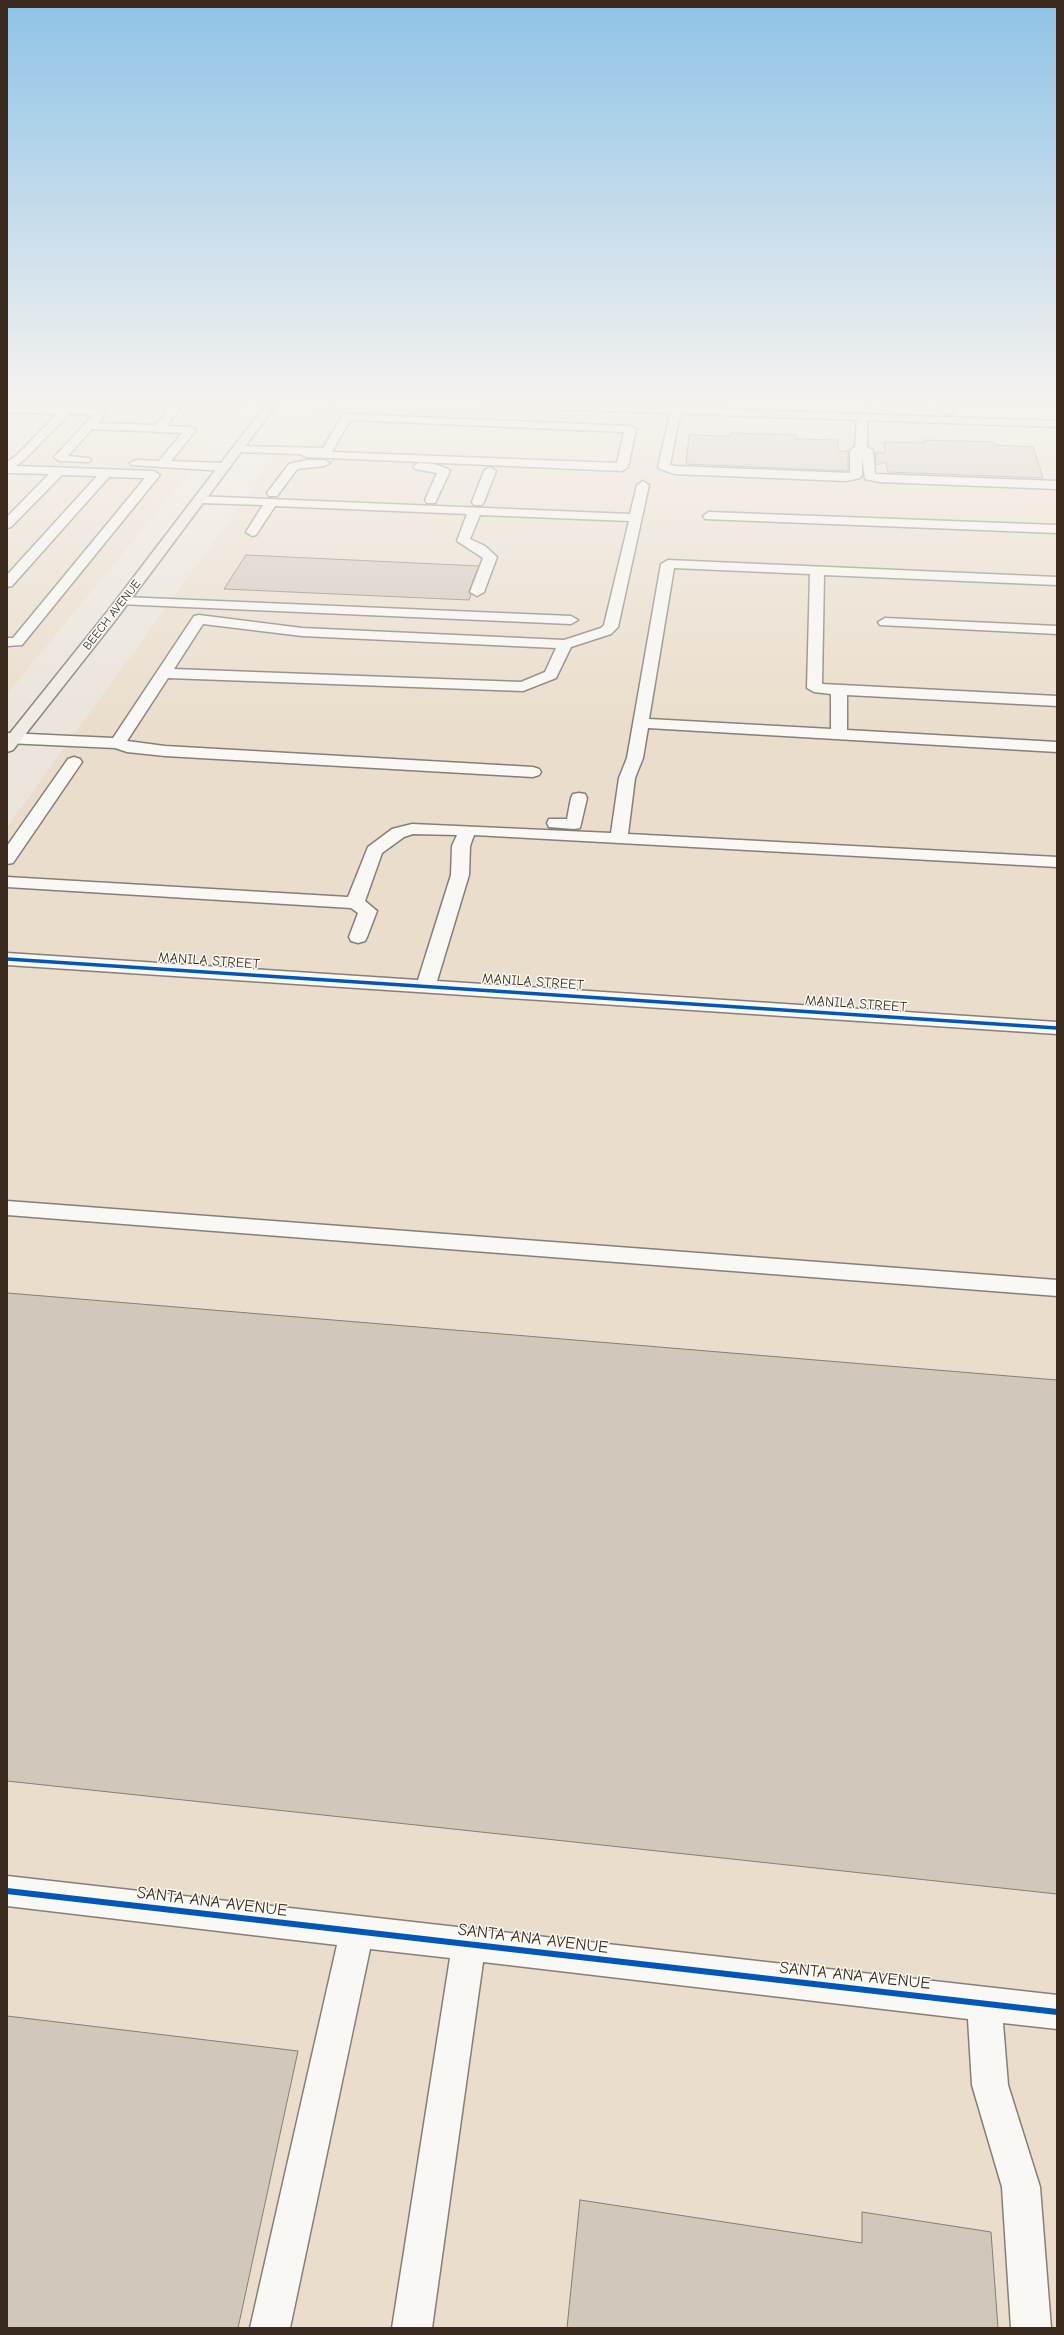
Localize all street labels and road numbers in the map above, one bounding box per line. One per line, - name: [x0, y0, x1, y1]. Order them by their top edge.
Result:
- street label: BEECH AVENUE: [80, 577, 144, 653]
- street label: MANILA STREET: [158, 949, 260, 973]
- street label: MANILA STREET: [482, 970, 584, 994]
- street label: MANILA STREET: [805, 992, 907, 1016]
- street label: SANTA ANA AVENUE: [135, 1883, 289, 1921]
- street label: SANTA ANA AVENUE: [456, 1920, 610, 1958]
- street label: SANTA ANA AVENUE: [778, 1958, 932, 1994]

